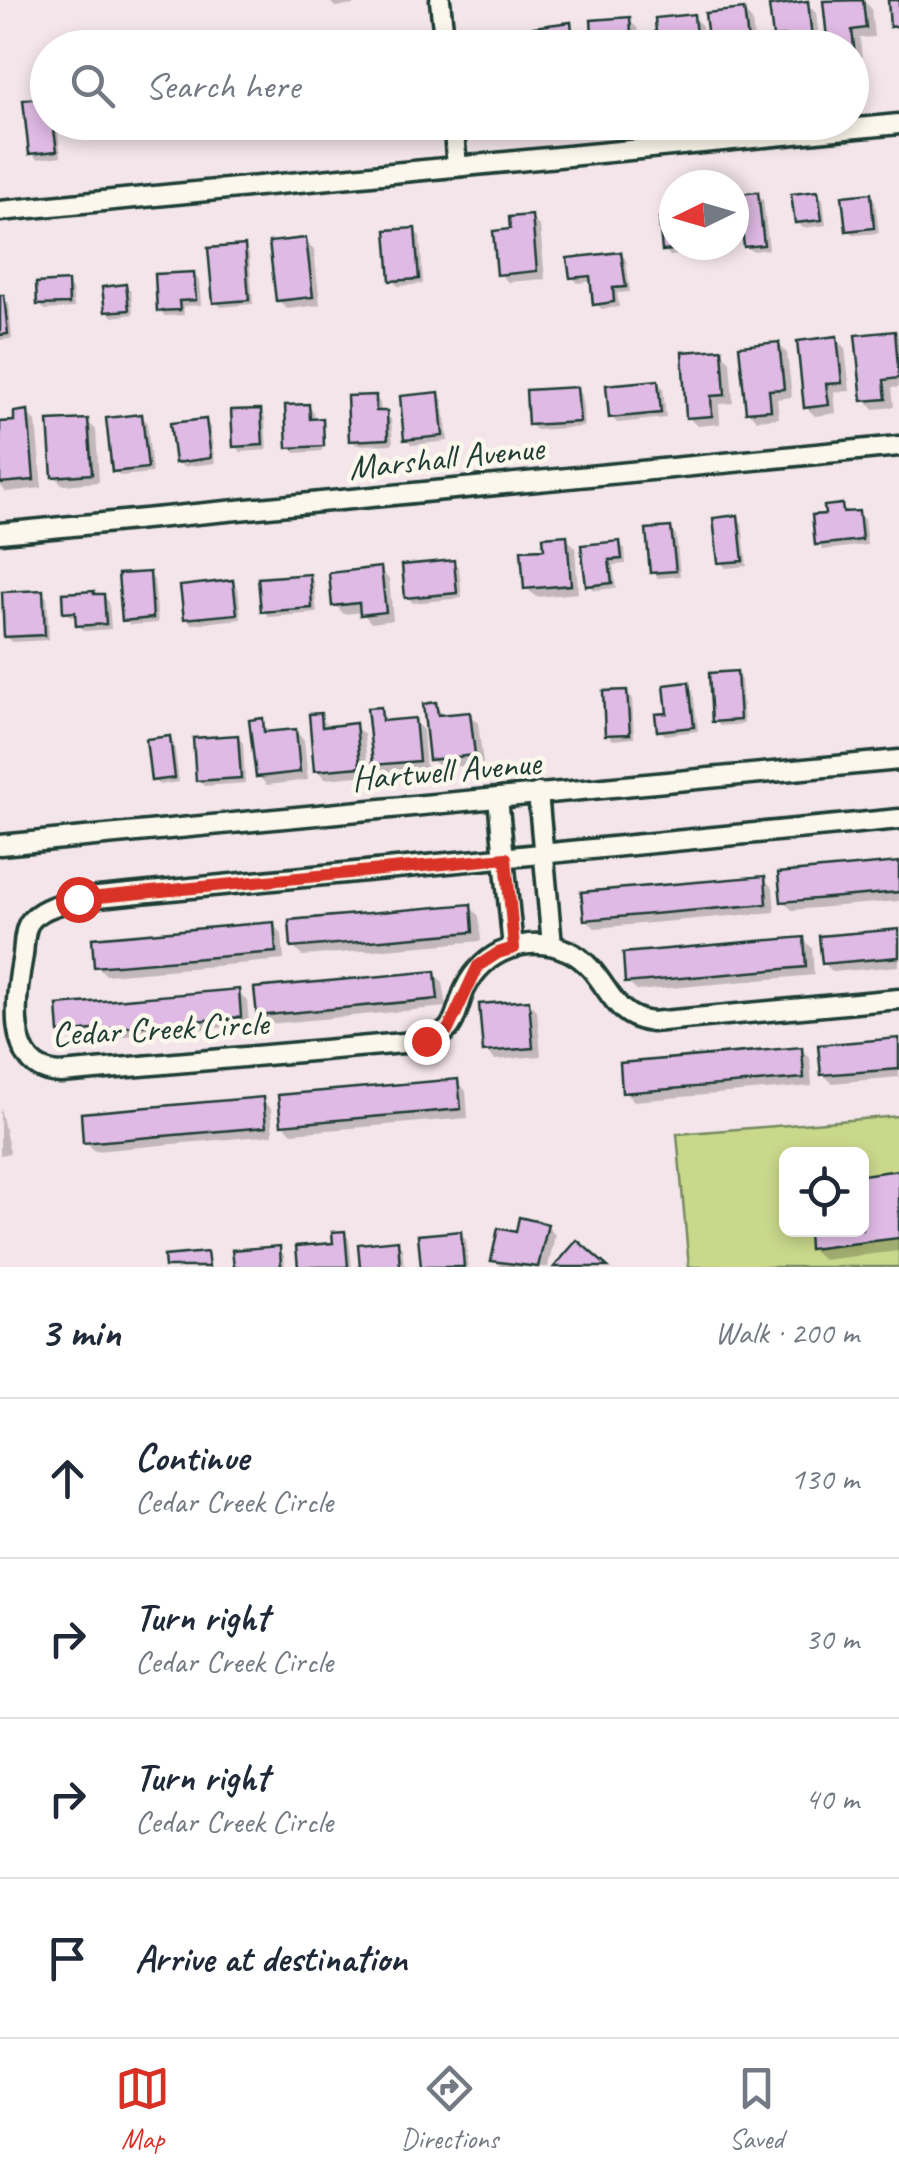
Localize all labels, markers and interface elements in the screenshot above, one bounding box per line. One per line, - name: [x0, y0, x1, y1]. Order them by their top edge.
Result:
- search box: [30, 30, 869, 140]
- icon: search: [65, 58, 120, 113]
- text: Search here: [145, 62, 300, 109]
- north arrow: [659, 170, 749, 260]
- street label: Marshall Avenue: [346, 425, 548, 490]
- street label: Hartwell Avenue: [350, 740, 545, 801]
- route start: [56, 877, 102, 923]
- street label: Cedar Creek Circle: [51, 1000, 272, 1057]
- route end: [404, 1019, 450, 1065]
- map controls: [779, 1147, 869, 1237]
- button: locate: [779, 1147, 869, 1237]
- text: 3 min: [40, 1306, 120, 1359]
- text: Walk · 200 m: [715, 1312, 859, 1353]
- text: Continue: [135, 1434, 249, 1481]
- icon: ahead: [40, 1451, 95, 1506]
- text: 130 m: [790, 1458, 859, 1499]
- text: Cedar Creek Circle: [135, 1481, 333, 1522]
- text: Turn right: [135, 1594, 269, 1641]
- icon: right: [40, 1611, 95, 1666]
- text: 30 m: [805, 1618, 859, 1659]
- text: Cedar Creek Circle: [135, 1641, 333, 1682]
- text: Turn right: [135, 1754, 269, 1801]
- icon: right: [40, 1771, 95, 1826]
- text: 40 m: [805, 1778, 859, 1819]
- text: Cedar Creek Circle: [135, 1801, 333, 1842]
- icon: arrive: [40, 1931, 95, 1986]
- text: Arrive at destination: [135, 1935, 407, 1982]
- tab: Map: [115, 2061, 170, 2156]
- tab: Directions: [401, 2061, 498, 2156]
- tab: Saved: [729, 2061, 784, 2156]

